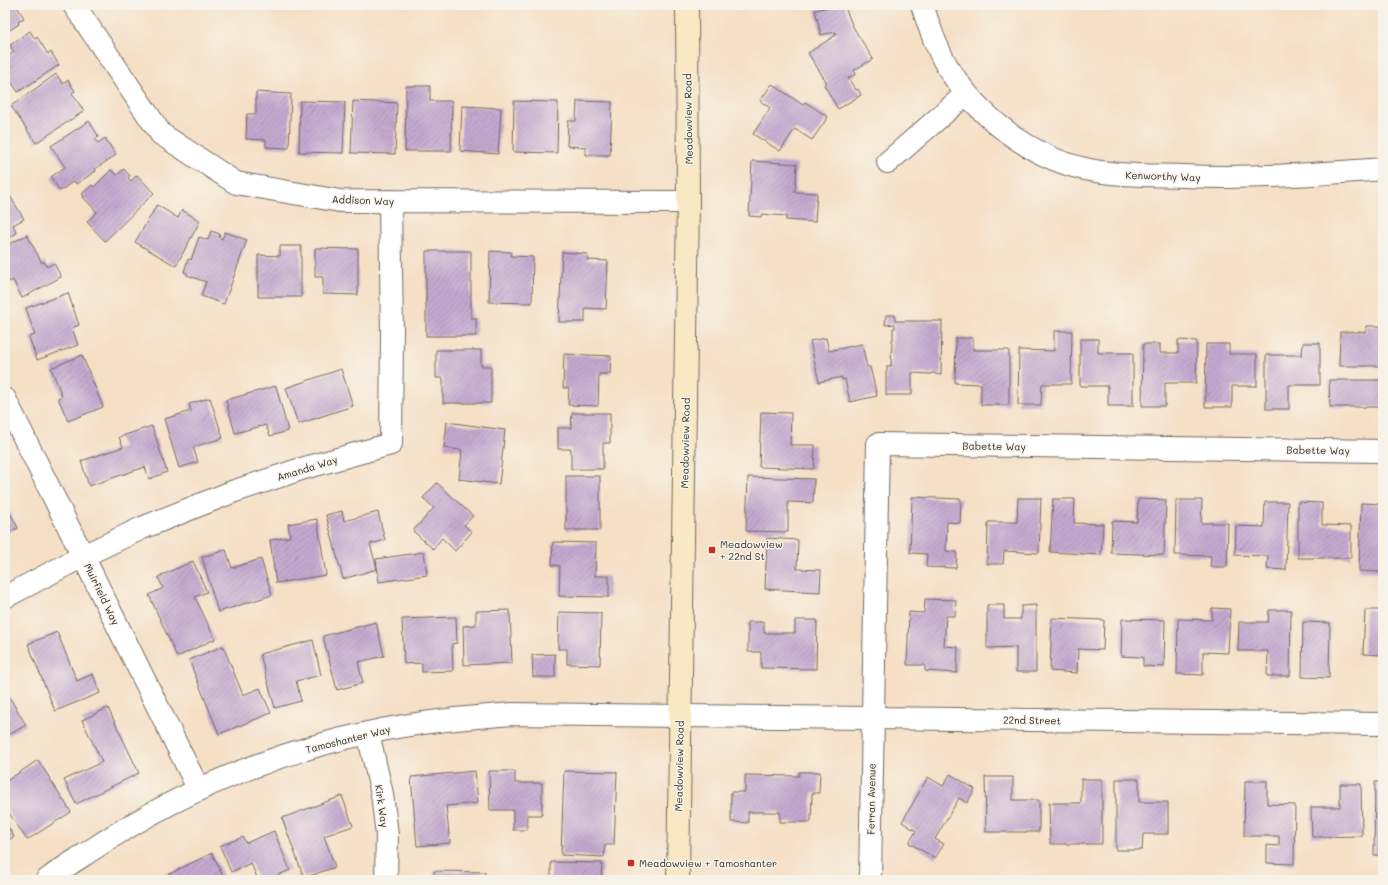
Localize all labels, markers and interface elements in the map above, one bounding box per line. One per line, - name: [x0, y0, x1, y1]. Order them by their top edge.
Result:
- street label: Meadowview Road: [680, 73, 696, 165]
- street label: Kenworthy Way: [1125, 168, 1201, 184]
- street label: Addison Way: [332, 192, 394, 208]
- street label: Meadowview Road: [677, 397, 693, 489]
- street label: Babette Way: [962, 438, 1026, 454]
- street label: Babette Way: [1286, 442, 1350, 458]
- street label: Amanda Way: [275, 452, 339, 484]
- place label: Meadowview + 22nd St: [720, 537, 783, 563]
- marker: Meadowview + 22nd St: [707, 545, 717, 555]
- street label: Muirfield Way: [81, 561, 123, 627]
- street label: 22nd Street: [1003, 712, 1061, 728]
- street label: Meadowview Road: [671, 720, 687, 812]
- street label: Tamoshanter Way: [304, 722, 392, 756]
- street label: Ferran Avenue: [863, 763, 879, 835]
- street label: Kirk Way: [372, 784, 392, 828]
- place label: Meadowview + Tamoshanter: [639, 856, 777, 870]
- marker: Meadowview + Tamoshanter: [626, 858, 636, 868]

